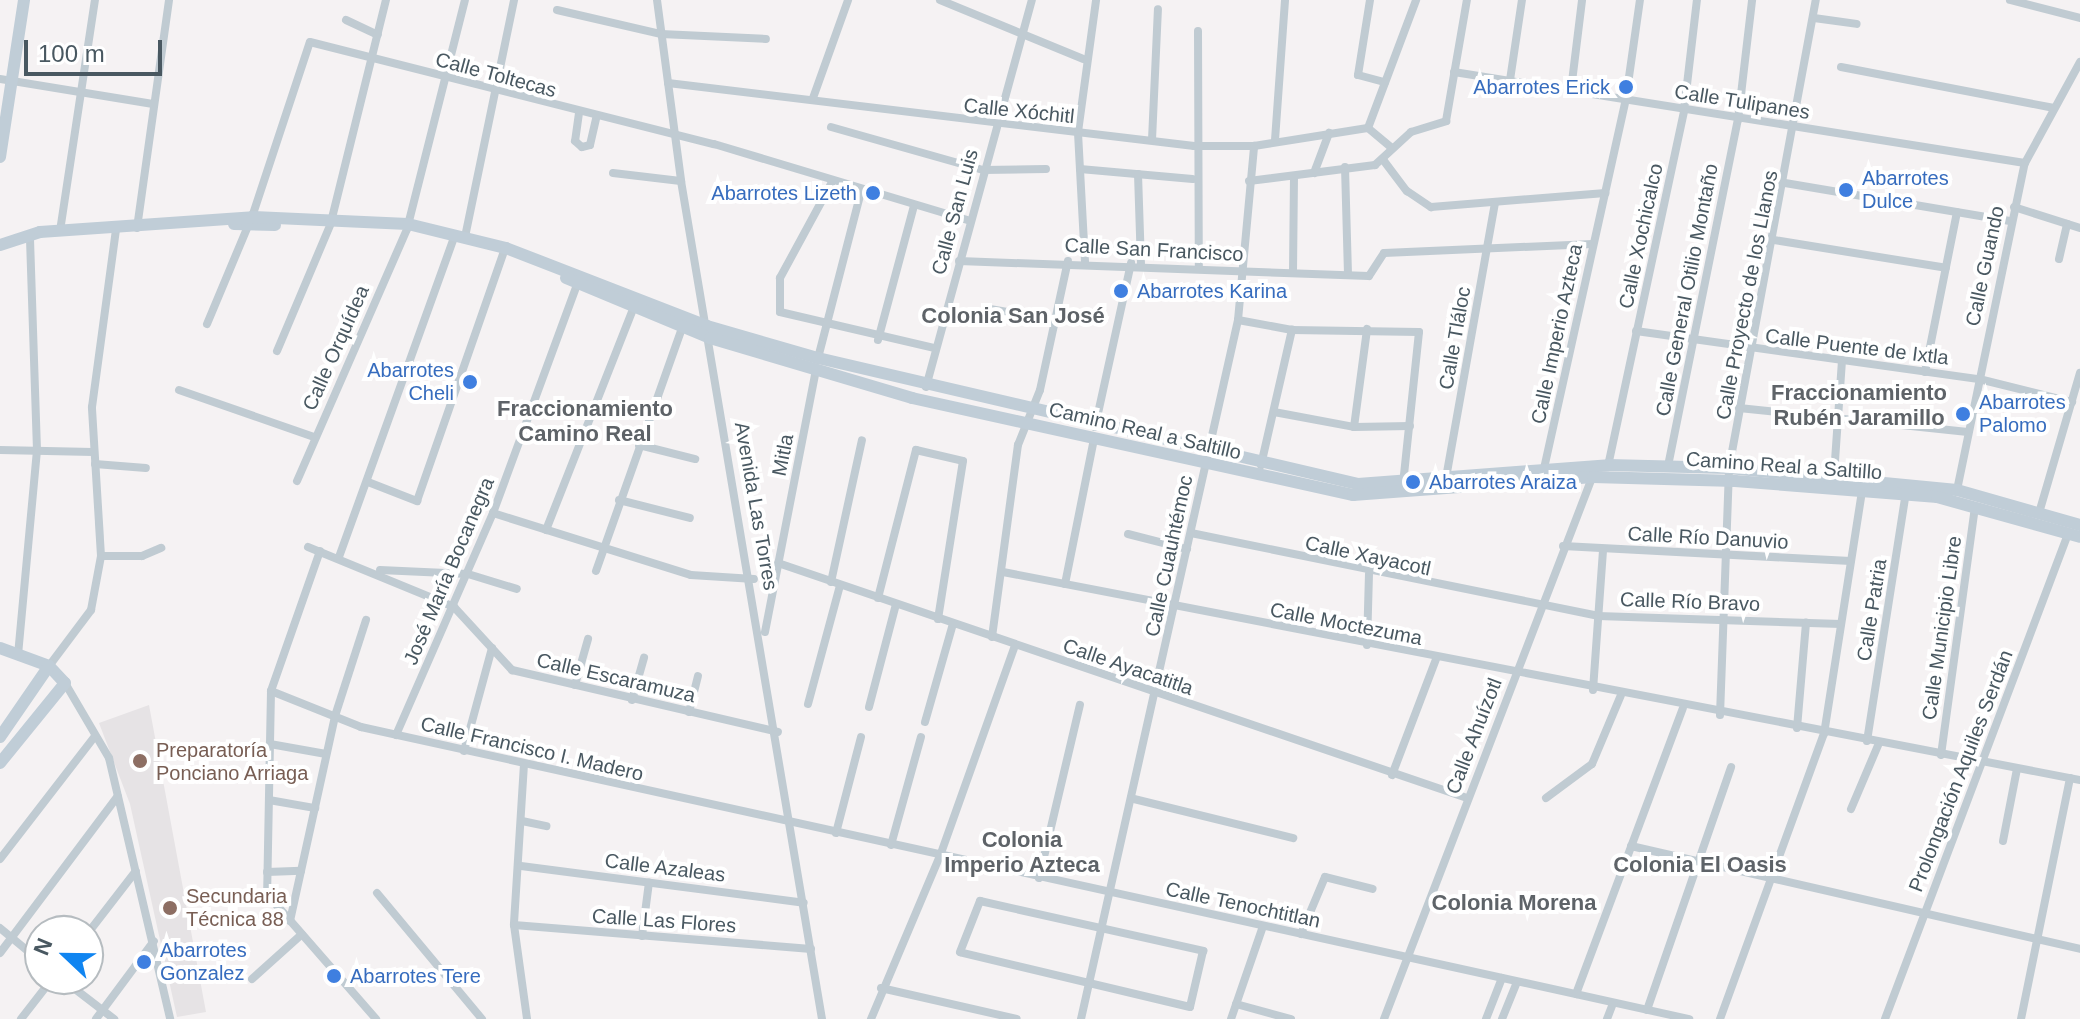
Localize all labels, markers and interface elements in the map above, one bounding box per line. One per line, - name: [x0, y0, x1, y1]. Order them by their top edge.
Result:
- scale bar: [28, 24, 166, 74]
- text: 100 m: [38, 40, 105, 67]
- street label: Calle Toltecas: [433, 47, 559, 103]
- place label: Abarrotes Erick: [1473, 75, 1610, 99]
- marker: Abarrotes Erick: [1617, 78, 1635, 96]
- street label: Calle Tulipanes: [1672, 79, 1812, 125]
- street label: Calle Xóchitl: [962, 93, 1076, 129]
- street label: Calle San Luis: [927, 147, 983, 277]
- street label: Calle Xochicalco: [1614, 161, 1668, 311]
- street label: Calle General Otilio Montaño: [1651, 162, 1723, 418]
- place label: Abarrotes Dulce: [1862, 166, 1949, 213]
- street label: Calle Proyecto de los Llanos: [1711, 168, 1783, 422]
- place label: Abarrotes Lizeth: [711, 181, 857, 205]
- marker: Abarrotes Dulce: [1837, 181, 1855, 199]
- marker: Abarrotes Lizeth: [864, 184, 882, 202]
- street label: Calle Guando: [1961, 204, 2009, 328]
- street label: Calle San Francisco: [1064, 233, 1244, 267]
- street label: Calle Imperio Azteca: [1526, 241, 1588, 427]
- place label: Abarrotes Karina: [1137, 279, 1287, 303]
- street label: Calle Orquídea: [298, 282, 374, 414]
- marker: Abarrotes Karina: [1112, 282, 1130, 300]
- street label: Calle Tláloc: [1434, 284, 1476, 392]
- district label: Colonia San José: [921, 303, 1105, 329]
- street label: Calle Puente de Ixtla: [1764, 324, 1950, 370]
- place label: Abarrotes Cheli: [367, 358, 454, 405]
- marker: Abarrotes Cheli: [461, 373, 479, 391]
- district label: Fraccionamiento Rubén Jaramillo: [1771, 379, 1947, 430]
- place label: Abarrotes Palomo: [1979, 390, 2066, 437]
- district label: Fraccionamiento Camino Real: [497, 395, 673, 446]
- street label: Camino Real a Saltillo: [1046, 397, 1244, 465]
- marker: Abarrotes Palomo: [1954, 405, 1972, 423]
- street label: Avenida Las Torres: [729, 420, 783, 592]
- street label: Mitla: [767, 432, 799, 478]
- street label: Camino Real a Saltillo: [1685, 447, 1883, 485]
- place label: Abarrotes Araiza: [1429, 470, 1578, 494]
- street label: Calle Cuauhtémoc: [1140, 473, 1198, 639]
- marker: Abarrotes Araiza: [1404, 473, 1422, 491]
- street label: José María Bocanegra: [399, 474, 499, 668]
- street label: Calle Río Danuvio: [1627, 522, 1789, 554]
- street label: Calle Xayacotl: [1303, 531, 1433, 581]
- street label: Calle Municipio Libre: [1917, 534, 1967, 722]
- street label: Calle Patria: [1852, 557, 1892, 663]
- street label: Calle Río Bravo: [1620, 588, 1760, 616]
- street label: Calle Moctezuma: [1268, 597, 1424, 651]
- street label: Calle Ayacatitla: [1059, 633, 1197, 701]
- street label: Prolongación Aquiles Serdán: [1904, 646, 2018, 896]
- street label: Calle Escaramuza: [534, 648, 698, 708]
- street label: Calle Ahuízotl: [1441, 674, 1507, 798]
- street label: Calle Francisco I. Madero: [418, 712, 646, 786]
- place label: Preparatoría Ponciano Arriaga: [156, 738, 309, 785]
- marker: Preparatoría Ponciano Arriaga: [131, 752, 149, 770]
- district label: Colonia Imperio Azteca: [944, 826, 1100, 878]
- street label: Calle Azaleas: [603, 849, 727, 887]
- district label: Colonia El Oasis: [1613, 852, 1787, 878]
- street label: Calle Tenochtitlan: [1163, 877, 1323, 933]
- place label: Secundaria Técnica 88: [186, 884, 287, 931]
- district label: Colonia Morena: [1431, 890, 1597, 916]
- marker: Secundaria Técnica 88: [161, 899, 179, 917]
- street label: Calle Las Flores: [591, 904, 737, 938]
- north arrow: [24, 915, 104, 995]
- text: N: [29, 935, 58, 959]
- place label: Abarrotes Gonzalez: [160, 938, 247, 985]
- marker: Abarrotes Gonzalez: [135, 953, 153, 971]
- place label: Abarrotes Tere: [350, 964, 481, 988]
- marker: Abarrotes Tere: [325, 967, 343, 985]

